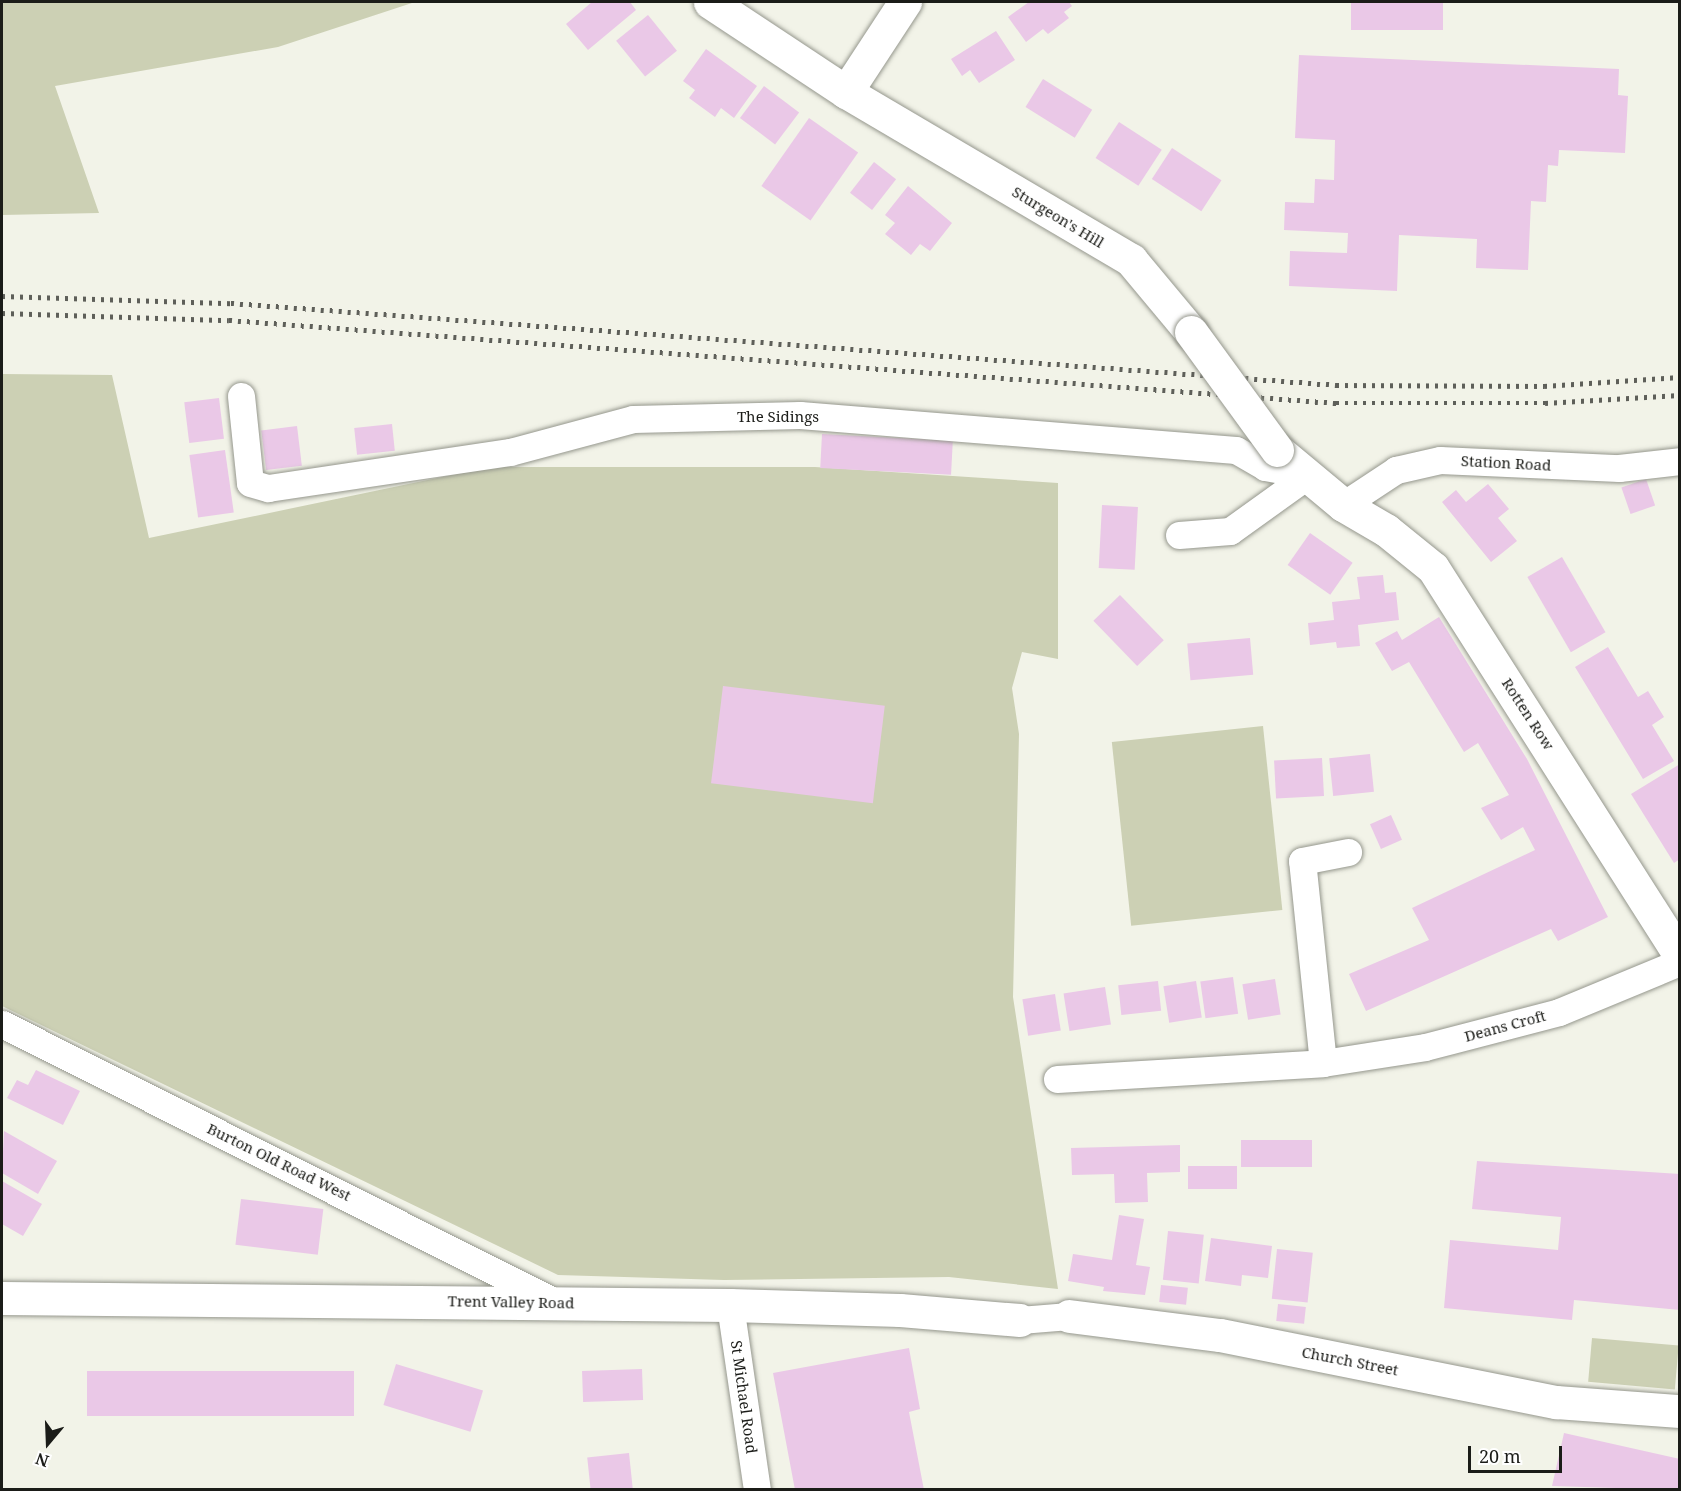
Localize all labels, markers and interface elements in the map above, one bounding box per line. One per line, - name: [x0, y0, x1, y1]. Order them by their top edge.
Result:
- street label: Sturgeon's Hill: [1009, 183, 1107, 251]
- street label: The Sidings: [737, 408, 819, 426]
- street label: Station Road: [1460, 452, 1552, 474]
- street label: Rotten Row: [1498, 675, 1558, 753]
- street label: Deans Croft: [1462, 1007, 1548, 1045]
- street label: Burton Old Road West: [204, 1119, 354, 1205]
- street label: Trent Valley Road: [448, 1292, 574, 1312]
- street label: St Michael Road: [727, 1339, 761, 1455]
- street label: Church Street: [1300, 1343, 1400, 1379]
- north arrow: [18, 1413, 78, 1473]
- scale bar: [1471, 1434, 1566, 1472]
- text: 20 m: [1479, 1444, 1521, 1468]
- text: N: [33, 1448, 52, 1472]

